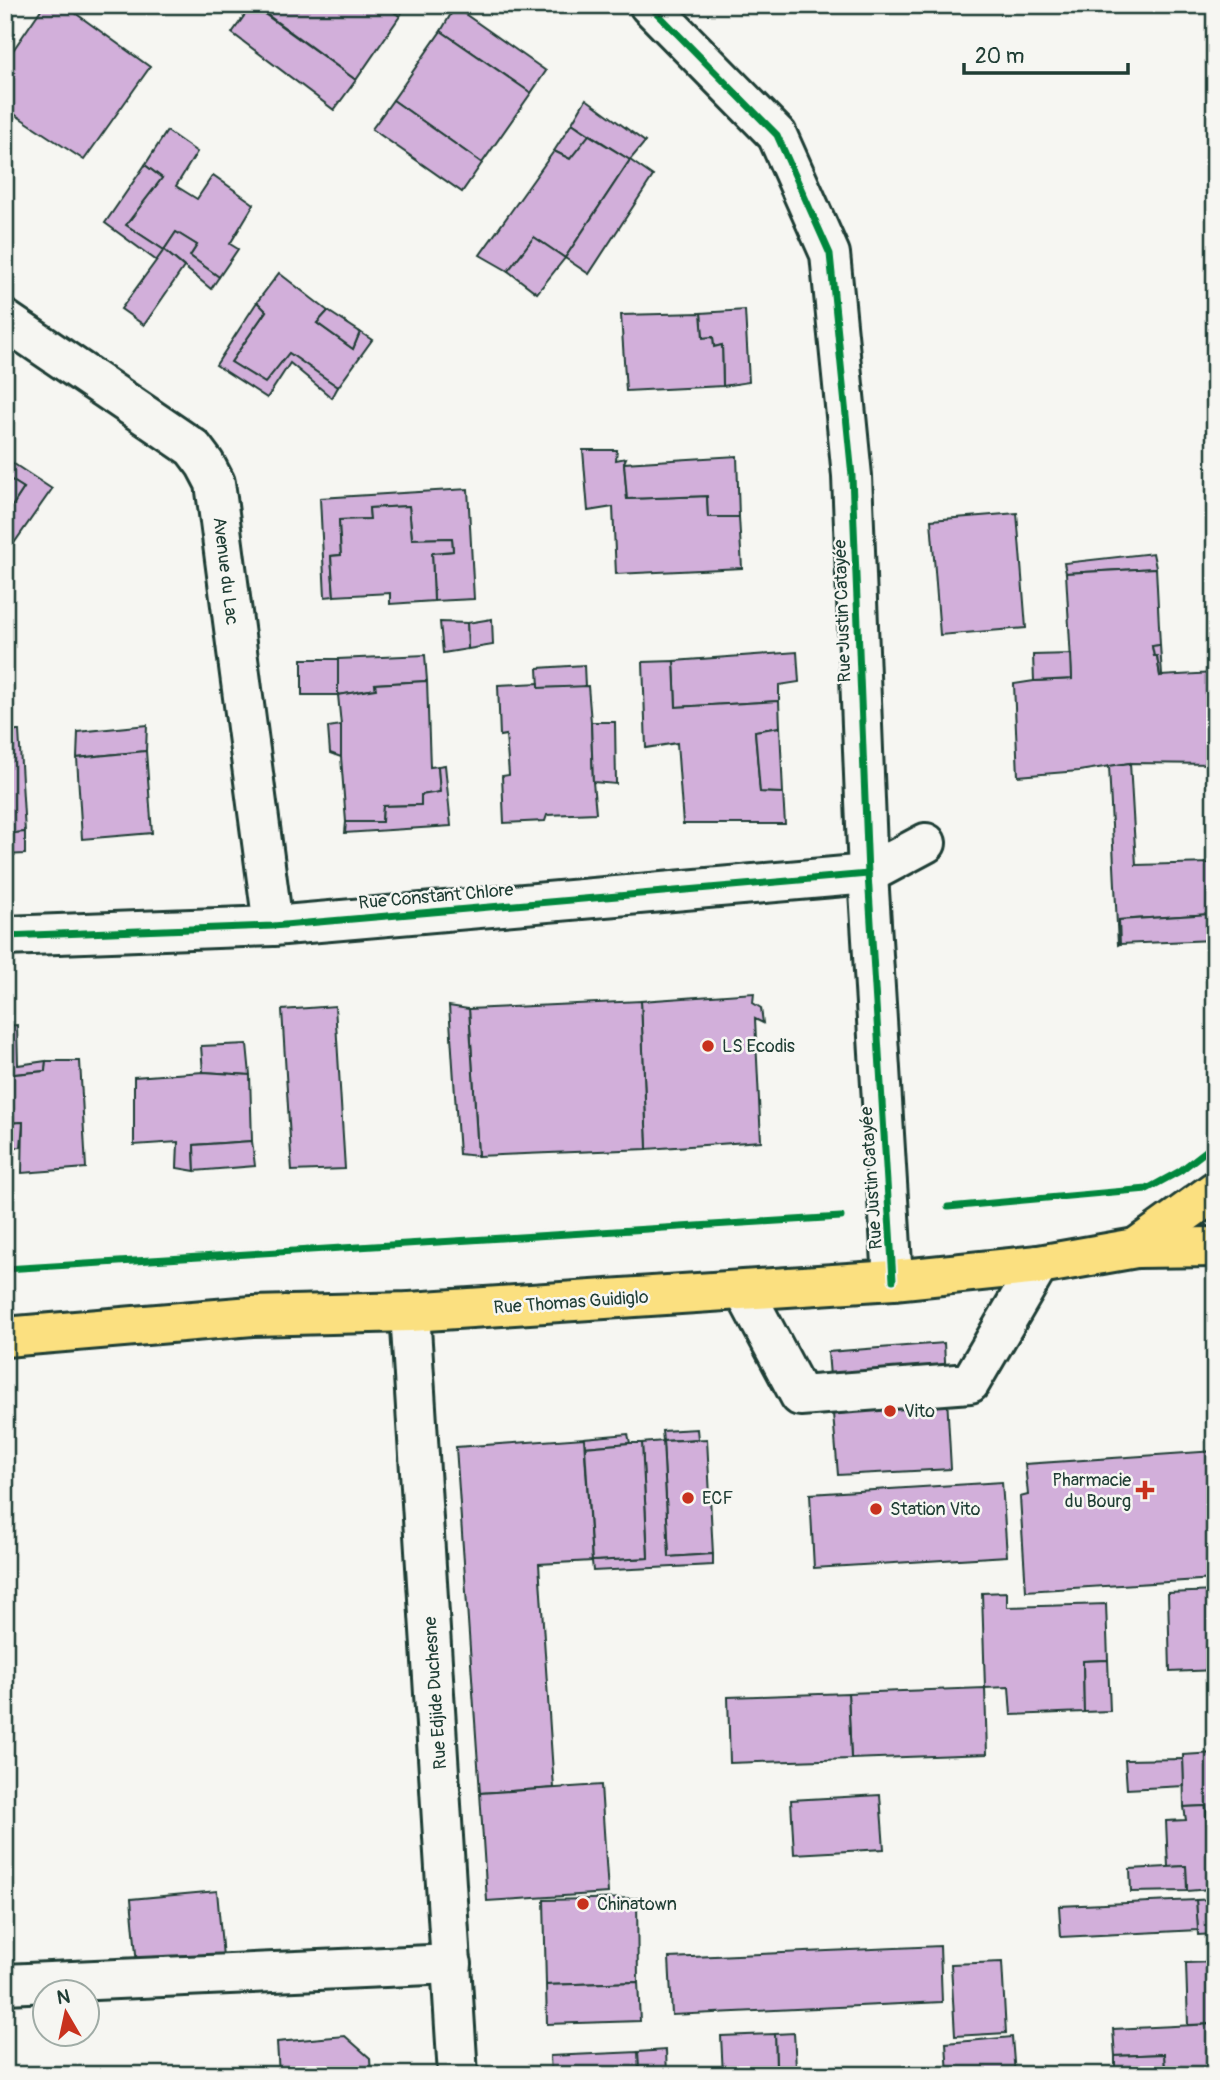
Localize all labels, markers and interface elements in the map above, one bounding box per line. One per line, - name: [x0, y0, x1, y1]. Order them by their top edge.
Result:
- scale bar: [964, 32, 1129, 76]
- text: 20 m: [975, 43, 1024, 70]
- street label: Avenue du Lac: [207, 516, 244, 626]
- street label: Rue Justin Catayée: [829, 539, 856, 683]
- street label: Rue Constant Chlore: [358, 878, 515, 915]
- place label: LS Ecodis: [722, 1035, 795, 1058]
- marker: LS Ecodis: [700, 1038, 716, 1054]
- street label: Rue Justin Catayée: [855, 1106, 888, 1250]
- street label: Rue Thomas Guidiglo: [493, 1286, 650, 1319]
- place label: Vito: [904, 1400, 935, 1423]
- marker: Vito: [882, 1403, 898, 1419]
- place label: Pharmacie du Bourg: [1052, 1469, 1131, 1513]
- marker: Pharmacie du Bourg: [1137, 1482, 1153, 1498]
- place label: ECF: [702, 1487, 733, 1510]
- marker: ECF: [680, 1490, 696, 1506]
- place label: Station Vito: [890, 1498, 981, 1521]
- marker: Station Vito: [868, 1501, 884, 1517]
- street label: Rue Edjide Duchesne: [419, 1616, 452, 1770]
- place label: Chinatown: [597, 1893, 677, 1916]
- marker: Chinatown: [575, 1896, 591, 1912]
- north arrow: [32, 1979, 102, 2048]
- text: N: [55, 1984, 72, 2010]

